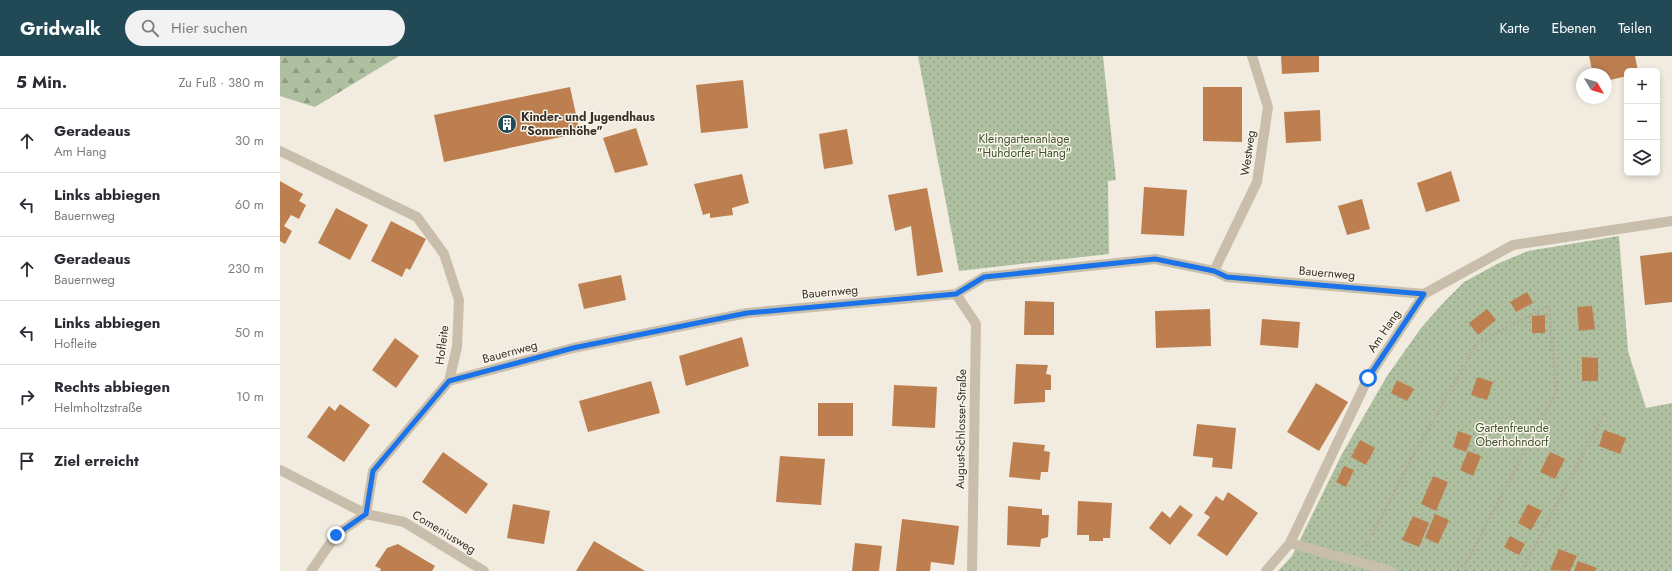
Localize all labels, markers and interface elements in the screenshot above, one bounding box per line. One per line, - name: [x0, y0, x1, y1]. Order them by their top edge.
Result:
- search box: [125, 10, 405, 46]
- text: Gridwalk: [20, 15, 101, 42]
- icon: search: [139, 17, 161, 39]
- text: Hier suchen: [171, 17, 248, 39]
- text: Karte: [1499, 18, 1529, 38]
- text: Ebenen: [1551, 18, 1596, 38]
- text: Teilen: [1618, 18, 1652, 38]
- north arrow: [1576, 68, 1612, 104]
- map controls: [1624, 68, 1660, 176]
- button: +: [1624, 68, 1660, 104]
- text: 5 Min.: [16, 70, 67, 94]
- text: Zu Fuß · 380 m: [178, 73, 264, 92]
- button: −: [1624, 104, 1660, 140]
- place label: Kinder- und Jugendhaus "Sonnenhöhe": [521, 108, 655, 140]
- building icon: Kinder- und Jugendhaus "Sonnenhöhe": [496, 113, 518, 135]
- text: Geradeaus: [54, 120, 130, 142]
- street label: Westweg: [1236, 129, 1260, 177]
- icon: ahead: [16, 130, 38, 152]
- park label: Kleingartenanlage "Huhdorfer Hang": [977, 130, 1071, 162]
- text: 30 m: [235, 131, 264, 150]
- button: layers: [1624, 140, 1660, 176]
- text: Am Hang: [54, 142, 106, 161]
- text: Links abbiegen: [54, 184, 160, 206]
- icon: left: [16, 194, 38, 216]
- text: 60 m: [235, 195, 264, 214]
- text: Bauernweg: [54, 206, 115, 225]
- text: Geradeaus: [54, 248, 130, 270]
- icon: ahead: [16, 258, 38, 280]
- text: 230 m: [228, 259, 264, 278]
- street label: Bauernweg: [1298, 262, 1356, 284]
- text: Bauernweg: [54, 270, 115, 289]
- street label: Bauernweg: [801, 281, 859, 303]
- street label: Am Hang: [1363, 306, 1405, 356]
- text: Links abbiegen: [54, 312, 160, 334]
- icon: left: [16, 322, 38, 344]
- text: 50 m: [235, 323, 264, 342]
- street label: Hofleite: [431, 324, 453, 366]
- text: Hofleite: [54, 334, 97, 353]
- street label: Bauernweg: [480, 336, 540, 368]
- street label: August-Schlosser-Straße: [951, 369, 971, 489]
- route start: [1359, 369, 1377, 387]
- text: Rechts abbiegen: [54, 376, 170, 398]
- icon: right: [16, 386, 38, 408]
- text: 10 m: [236, 387, 264, 406]
- text: Helmholtzstraße: [54, 398, 142, 417]
- park label: Gartenfreunde Oberhohndorf: [1475, 419, 1549, 451]
- icon: arrive: [16, 450, 38, 472]
- text: Ziel erreicht: [54, 450, 139, 472]
- street label: Comeniusweg: [409, 506, 479, 558]
- route end: [327, 526, 345, 544]

